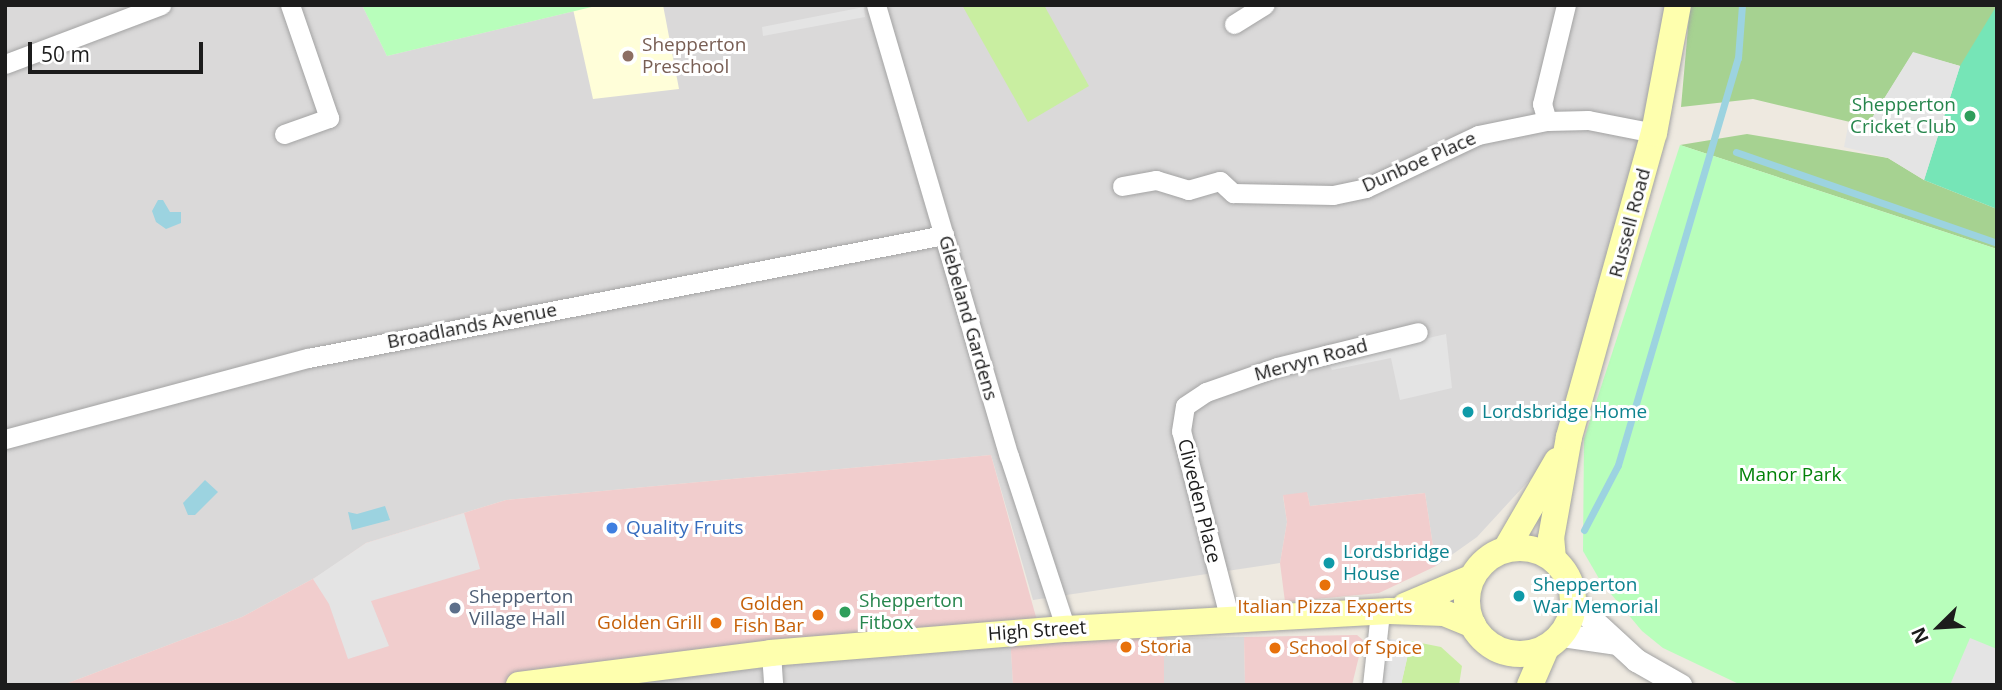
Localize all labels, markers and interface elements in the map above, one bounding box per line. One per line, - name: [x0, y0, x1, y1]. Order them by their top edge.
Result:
- scale bar: [32, 28, 206, 72]
- place label: Shepperton Preschool: [642, 34, 746, 78]
- text: 50 m: [41, 40, 90, 68]
- marker: Shepperton Preschool: [620, 48, 636, 64]
- place label: Shepperton Cricket Club: [1850, 94, 1956, 138]
- marker: Shepperton Cricket Club: [1962, 108, 1978, 124]
- street label: Dunboe Place: [1358, 127, 1480, 197]
- street label: Russell Road: [1604, 166, 1656, 280]
- street label: Glebeland Gardens: [934, 233, 1002, 403]
- street label: Broadlands Avenue: [385, 298, 559, 354]
- street label: Mervyn Road: [1252, 334, 1370, 386]
- place label: Lordsbridge Home: [1482, 401, 1647, 423]
- marker: Lordsbridge Home: [1460, 404, 1476, 420]
- street label: Cliveden Place: [1173, 437, 1225, 565]
- park label: Manor Park: [1738, 464, 1842, 486]
- place label: Quality Fruits: [626, 517, 744, 539]
- marker: Quality Fruits: [604, 520, 620, 536]
- place label: Lordsbridge House: [1343, 541, 1450, 585]
- marker: Lordsbridge House: [1321, 555, 1337, 571]
- place label: Shepperton War Memorial: [1533, 574, 1658, 618]
- marker: Italian Pizza Experts: [1317, 577, 1333, 593]
- place label: Shepperton Village Hall: [469, 586, 573, 630]
- marker: Shepperton War Memorial: [1511, 588, 1527, 604]
- place label: Shepperton Fitbox: [859, 590, 963, 634]
- north arrow: [1904, 592, 1974, 662]
- place label: Golden Fish Bar: [733, 593, 804, 637]
- place label: Italian Pizza Experts: [1237, 596, 1413, 618]
- marker: Shepperton Village Hall: [447, 600, 463, 616]
- marker: Shepperton Fitbox: [837, 604, 853, 620]
- marker: Golden Fish Bar: [810, 607, 826, 623]
- place label: Golden Grill: [597, 612, 702, 634]
- marker: Golden Grill: [708, 615, 724, 631]
- street label: High Street: [987, 616, 1087, 646]
- text: N: [1905, 623, 1935, 648]
- place label: Storia: [1140, 636, 1192, 658]
- place label: School of Spice: [1289, 637, 1422, 659]
- marker: Storia: [1118, 639, 1134, 655]
- marker: School of Spice: [1267, 640, 1283, 656]

